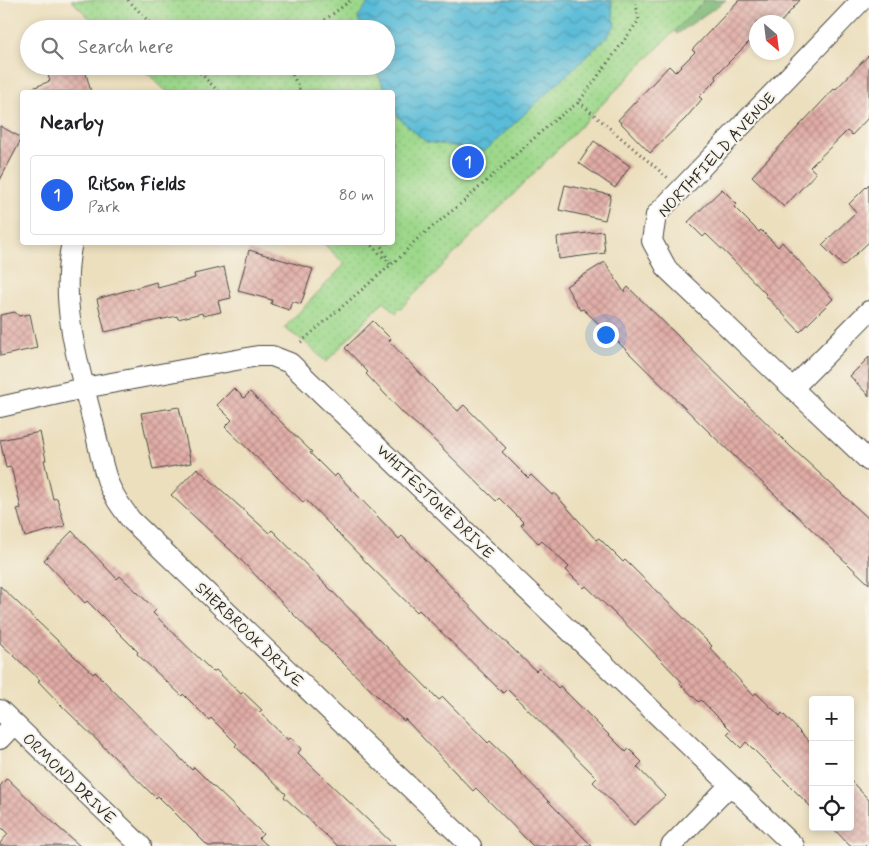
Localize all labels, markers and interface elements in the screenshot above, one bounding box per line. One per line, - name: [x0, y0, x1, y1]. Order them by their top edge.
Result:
- north arrow: [749, 15, 794, 60]
- search box: [20, 20, 395, 75]
- icon: search: [38, 34, 66, 62]
- text: Search here: [78, 35, 174, 60]
- street label: NORTHFIELD AVENUE: [654, 88, 781, 222]
- text: Nearby: [40, 109, 104, 137]
- pin: 1: [452, 143, 484, 181]
- text: Ritson Fields: [88, 172, 186, 197]
- text: 1: [53, 185, 61, 206]
- text: 80 m: [339, 185, 374, 206]
- text: Park: [88, 197, 120, 218]
- your location: [593, 322, 619, 348]
- street label: WHITESTONE DRIVE: [372, 440, 498, 564]
- street label: SHERBROOK DRIVE: [190, 578, 308, 692]
- map controls: [809, 696, 854, 831]
- button: +: [809, 696, 854, 741]
- street label: ORMOND DRIVE: [18, 729, 120, 829]
- button: −: [809, 741, 854, 786]
- button: locate: [809, 786, 854, 831]

